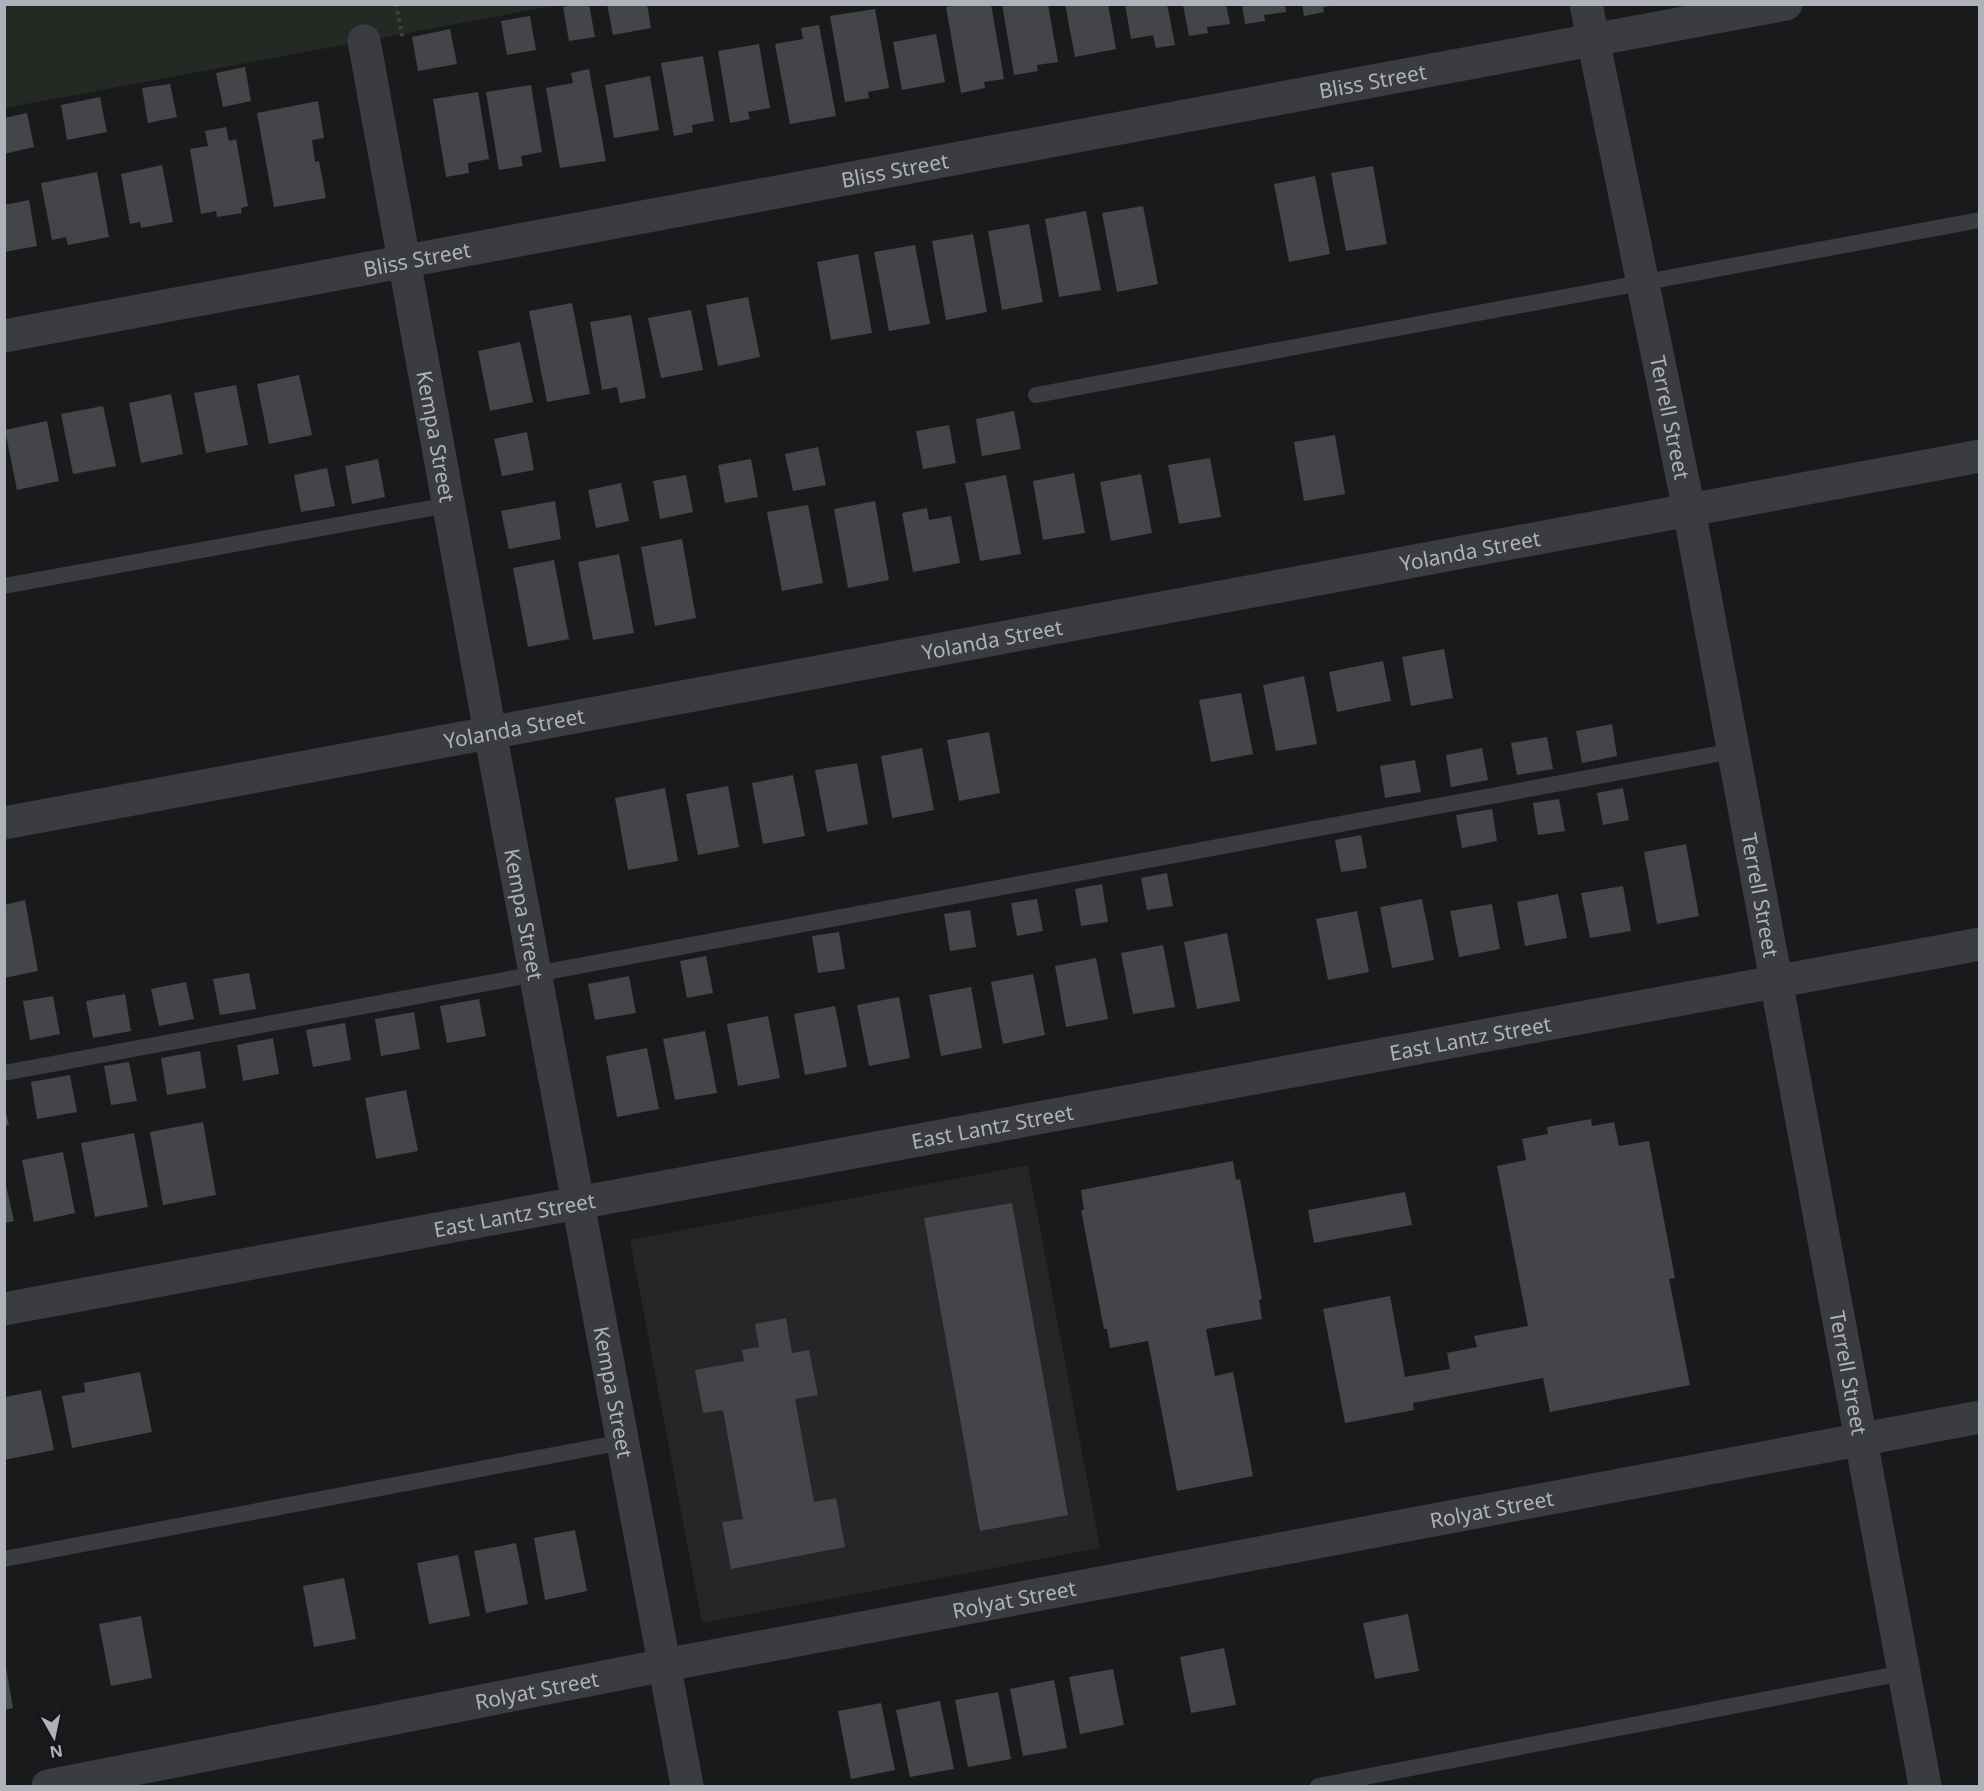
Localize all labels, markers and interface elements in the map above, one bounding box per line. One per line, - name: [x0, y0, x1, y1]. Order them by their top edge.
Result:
- street label: Bliss Street: [1316, 57, 1429, 105]
- street label: Bliss Street: [839, 146, 951, 194]
- street label: Bliss Street: [361, 235, 473, 283]
- street label: Terrell Street: [1644, 353, 1697, 482]
- street label: Kempa Street: [410, 368, 462, 505]
- street label: Yolanda Street: [1397, 524, 1543, 578]
- street label: Yolanda Street: [919, 613, 1065, 666]
- street label: Yolanda Street: [442, 701, 587, 755]
- street label: Terrell Street: [1735, 831, 1786, 960]
- street label: Kempa Street: [498, 846, 550, 983]
- street label: East Lantz Street: [1387, 1009, 1554, 1067]
- street label: East Lantz Street: [909, 1098, 1076, 1155]
- street label: East Lantz Street: [431, 1186, 598, 1243]
- street label: Terrell Street: [1823, 1309, 1874, 1438]
- street label: Kempa Street: [587, 1324, 639, 1461]
- street label: Rolyat Street: [1427, 1484, 1556, 1534]
- street label: Rolyat Street: [950, 1574, 1079, 1625]
- street label: Rolyat Street: [472, 1664, 601, 1716]
- north arrow: [24, 1707, 84, 1767]
- text: N: [48, 1740, 64, 1764]

